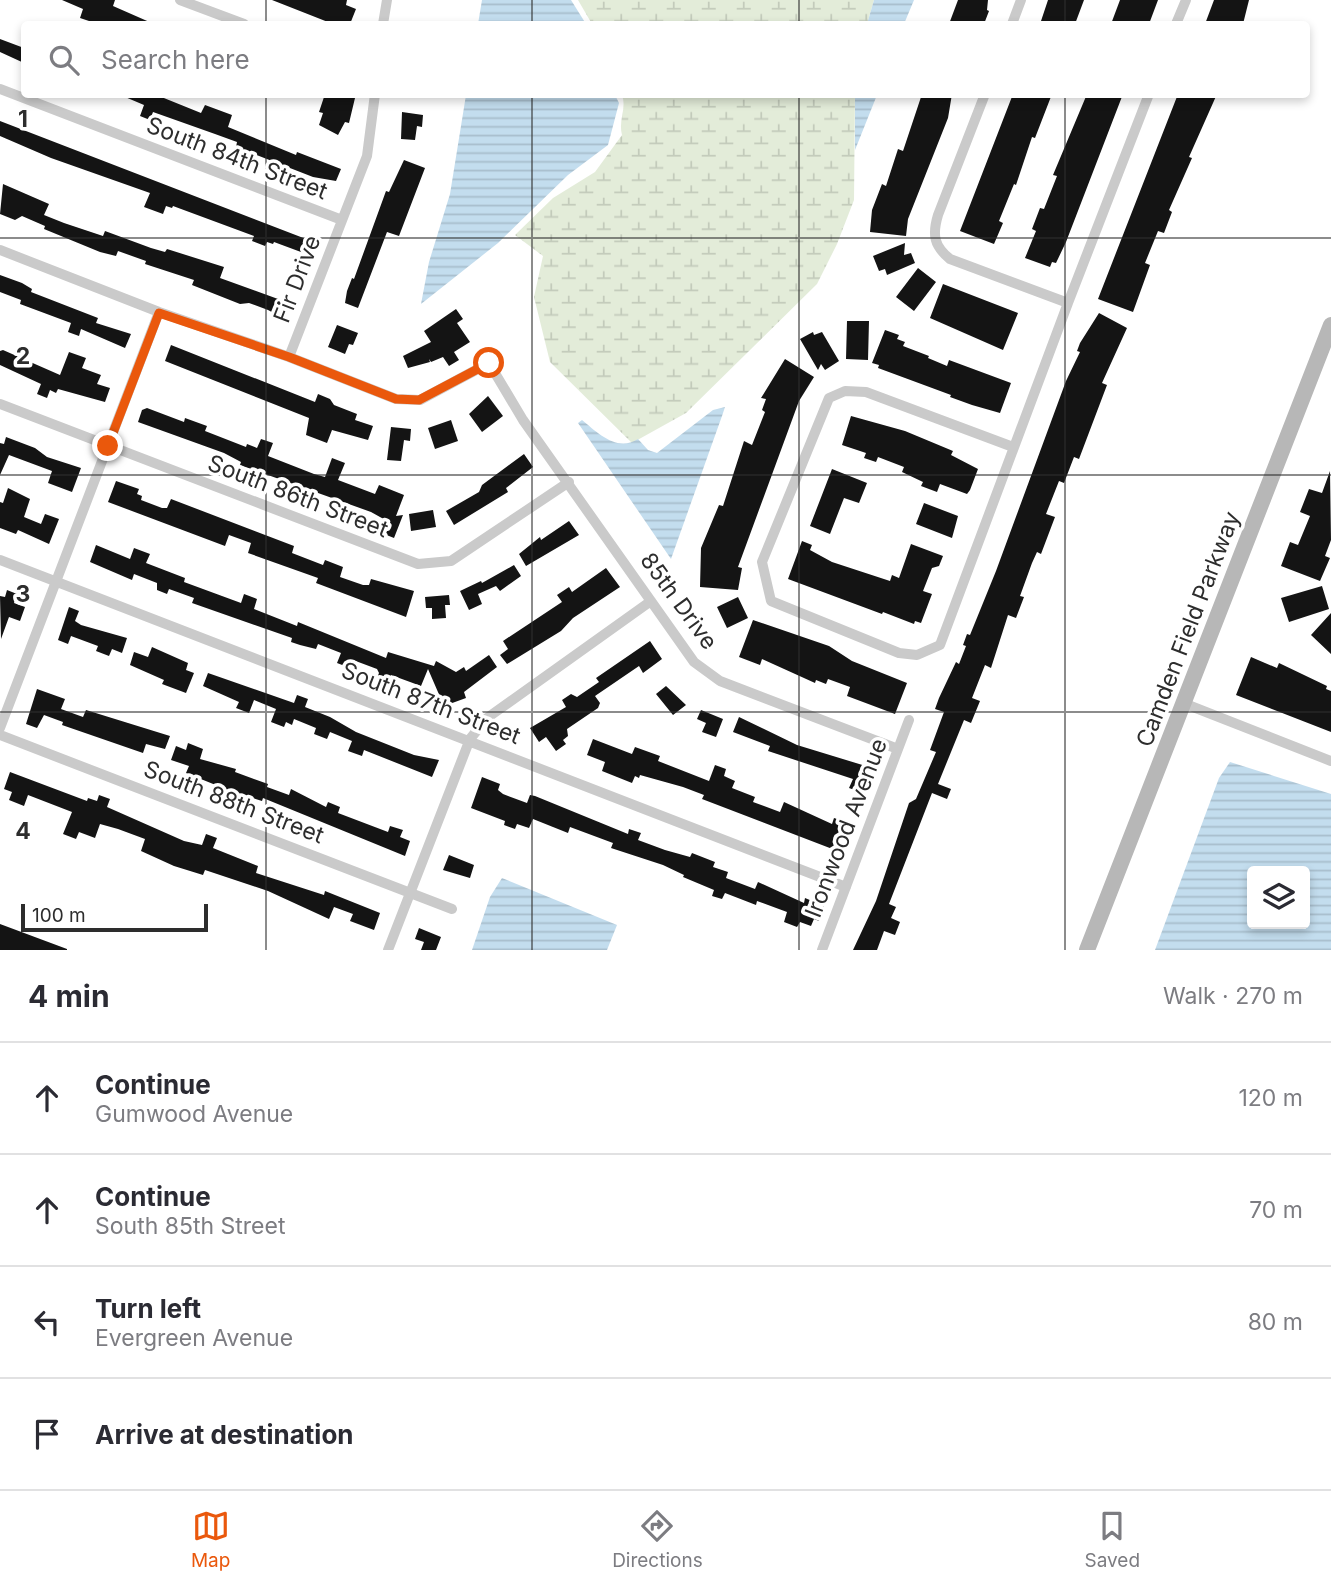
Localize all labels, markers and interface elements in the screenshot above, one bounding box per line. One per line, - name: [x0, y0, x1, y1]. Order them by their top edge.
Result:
- search box: [21, 21, 1310, 98]
- icon: search: [45, 41, 83, 79]
- text: Search here: [101, 44, 250, 75]
- text: 1: [18, 105, 28, 133]
- street label: South 84th Street: [143, 111, 332, 206]
- street label: Fir Drive: [268, 231, 326, 327]
- text: 2: [16, 342, 30, 370]
- route start: [473, 347, 504, 378]
- route end: [92, 430, 123, 461]
- street label: South 86th Street: [204, 449, 392, 543]
- street label: Camden Field Parkway: [1130, 507, 1246, 751]
- street label: 85th Drive: [634, 547, 724, 655]
- text: 3: [16, 580, 30, 608]
- street label: South 87th Street: [338, 656, 525, 750]
- street label: Ironwood Avenue: [799, 735, 893, 921]
- street label: South 88th Street: [140, 755, 328, 849]
- text: 4: [15, 817, 31, 845]
- map controls: [1247, 866, 1310, 929]
- button: layers: [1247, 866, 1310, 929]
- scale bar: [21, 901, 208, 933]
- text: 100 m: [32, 904, 86, 927]
- text: 4 min: [28, 978, 110, 1014]
- text: Walk · 270 m: [1163, 982, 1303, 1010]
- text: Continue: [95, 1069, 211, 1100]
- icon: ahead: [28, 1079, 66, 1117]
- text: 120 m: [1238, 1084, 1303, 1112]
- text: Gumwood Avenue: [95, 1100, 293, 1128]
- text: Continue: [95, 1181, 211, 1212]
- icon: ahead: [28, 1191, 66, 1229]
- text: 70 m: [1249, 1196, 1303, 1224]
- text: South 85th Street: [95, 1212, 285, 1240]
- text: Turn left: [95, 1293, 201, 1324]
- icon: left: [28, 1303, 66, 1341]
- text: 80 m: [1248, 1308, 1303, 1336]
- text: Evergreen Avenue: [95, 1324, 293, 1352]
- icon: arrive: [28, 1415, 66, 1453]
- text: Arrive at destination: [95, 1419, 354, 1450]
- tab: Map: [191, 1507, 230, 1572]
- tab: Directions: [612, 1507, 703, 1572]
- tab: Saved: [1084, 1507, 1140, 1572]

